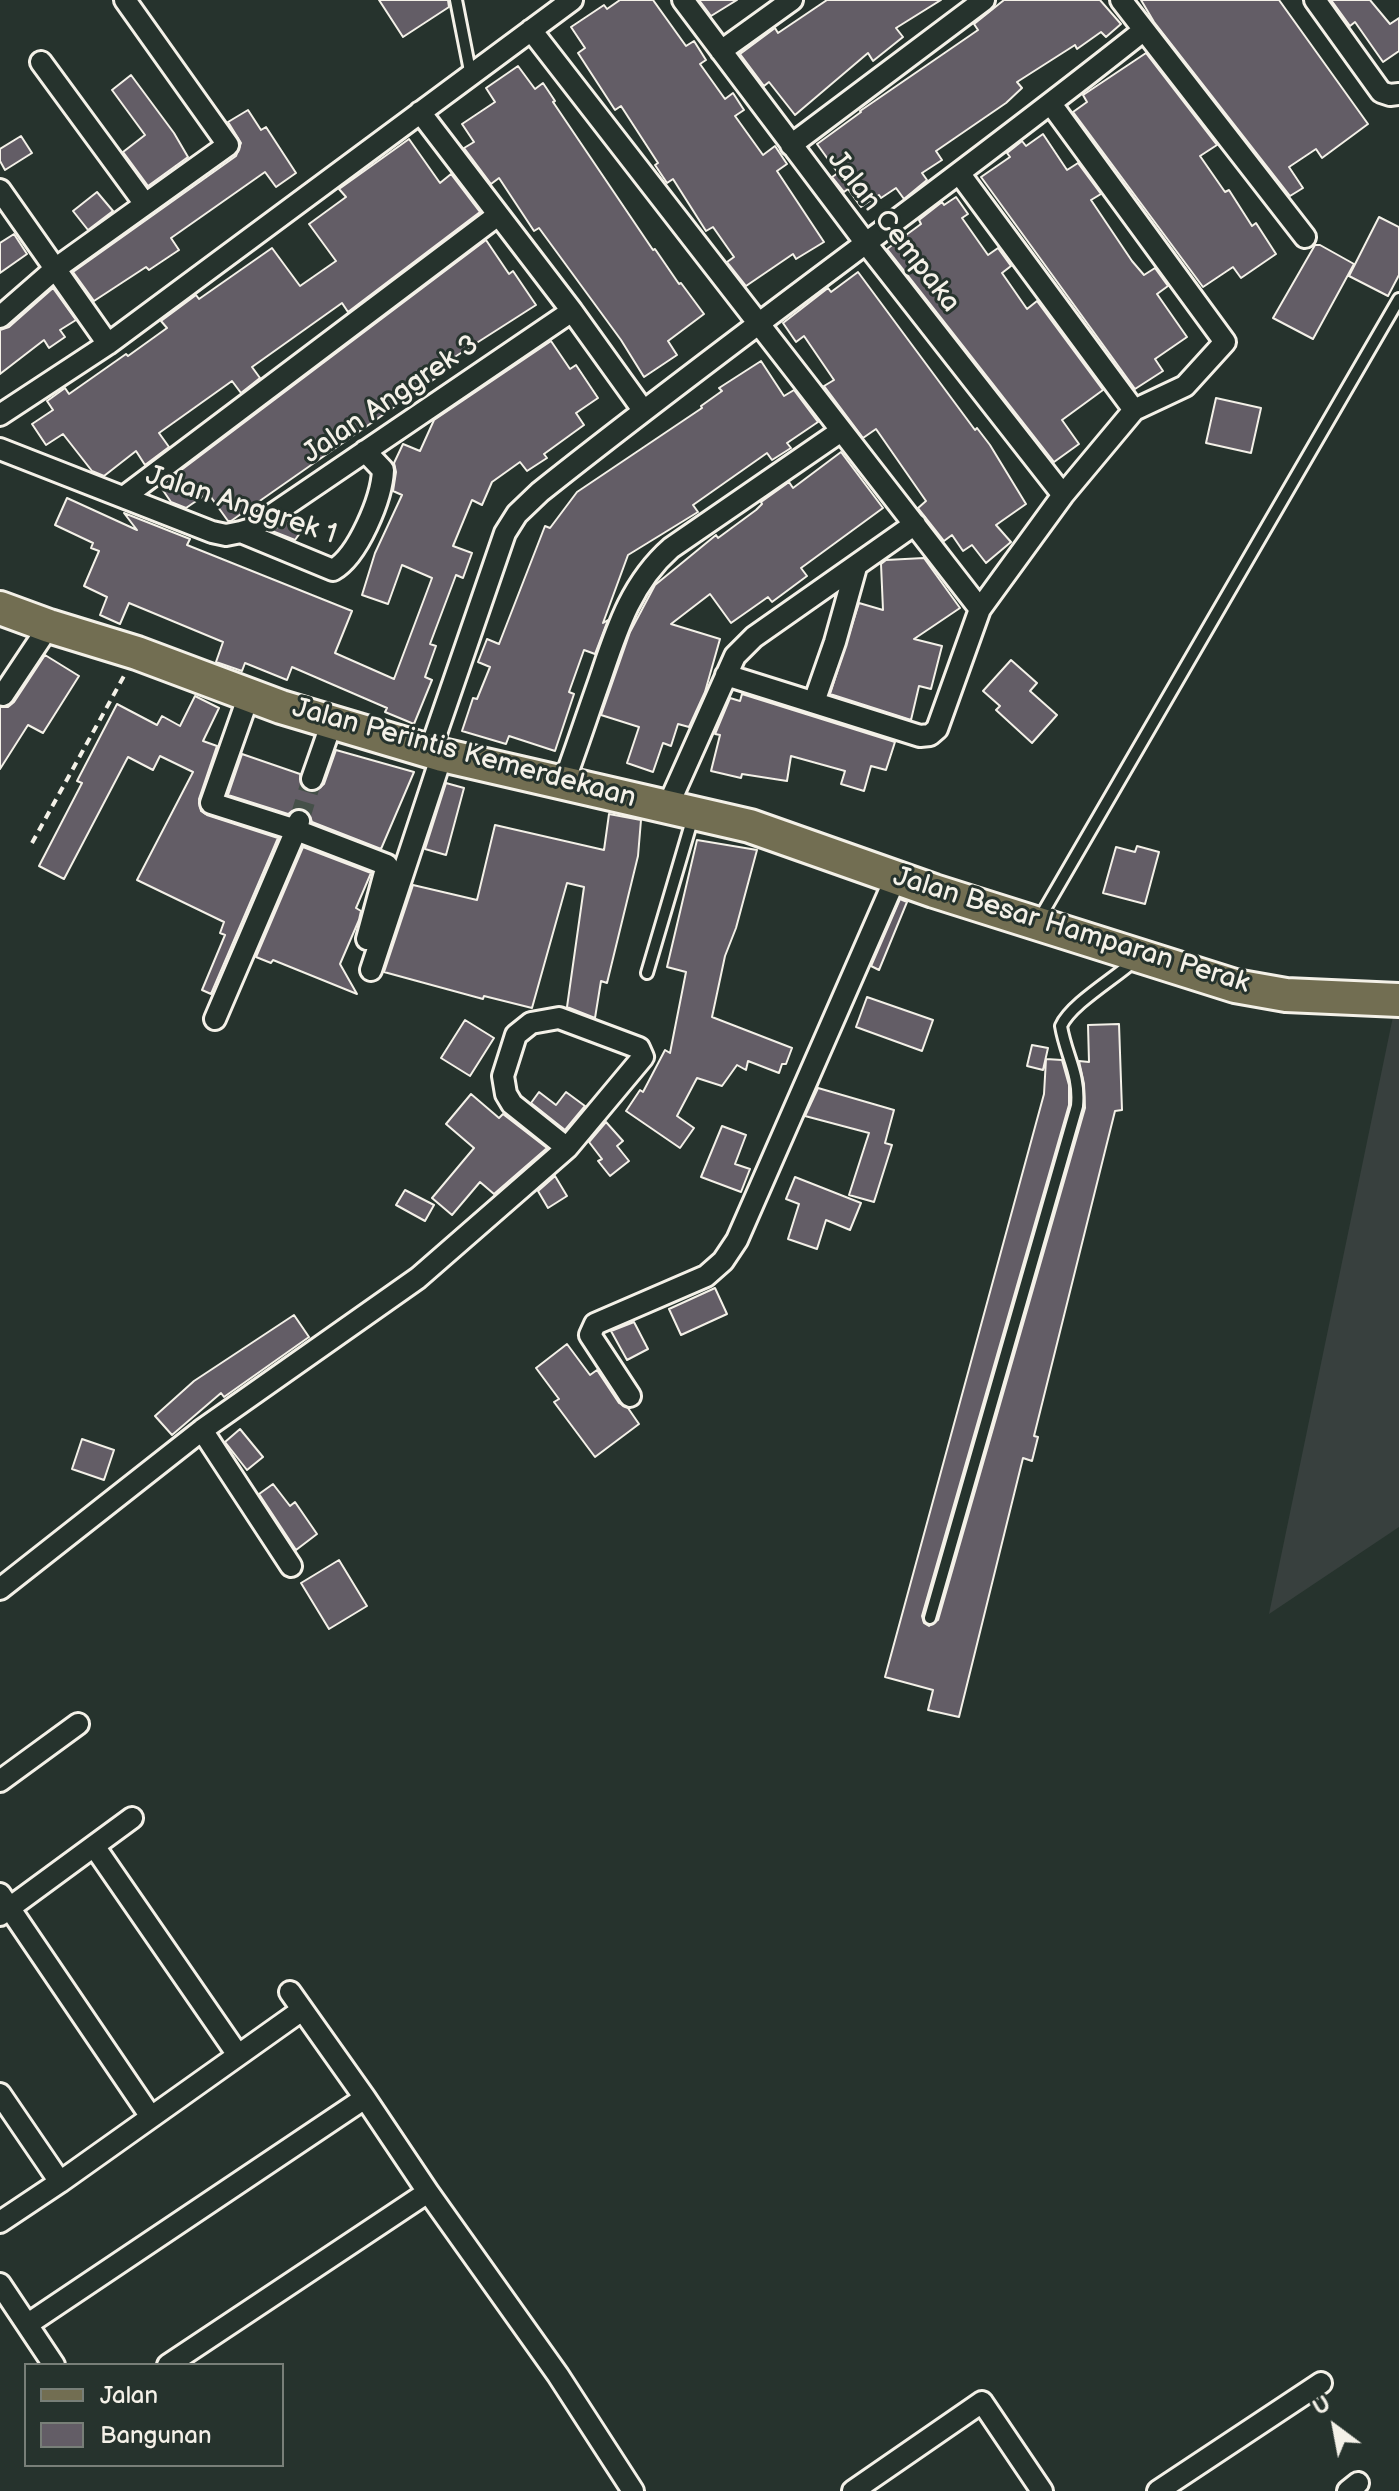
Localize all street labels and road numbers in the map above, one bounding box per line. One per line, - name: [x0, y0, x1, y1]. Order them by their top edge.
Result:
- street label: Jalan Cempaka: [819, 144, 967, 320]
- street label: Jalan Anggrek 3: [297, 329, 485, 471]
- street label: Jalan Anggrek 1: [141, 459, 341, 553]
- street label: Jalan Perintis Kemerdekaan: [289, 692, 639, 816]
- street label: Jalan Besar Hamparan Perak: [889, 861, 1253, 1001]

